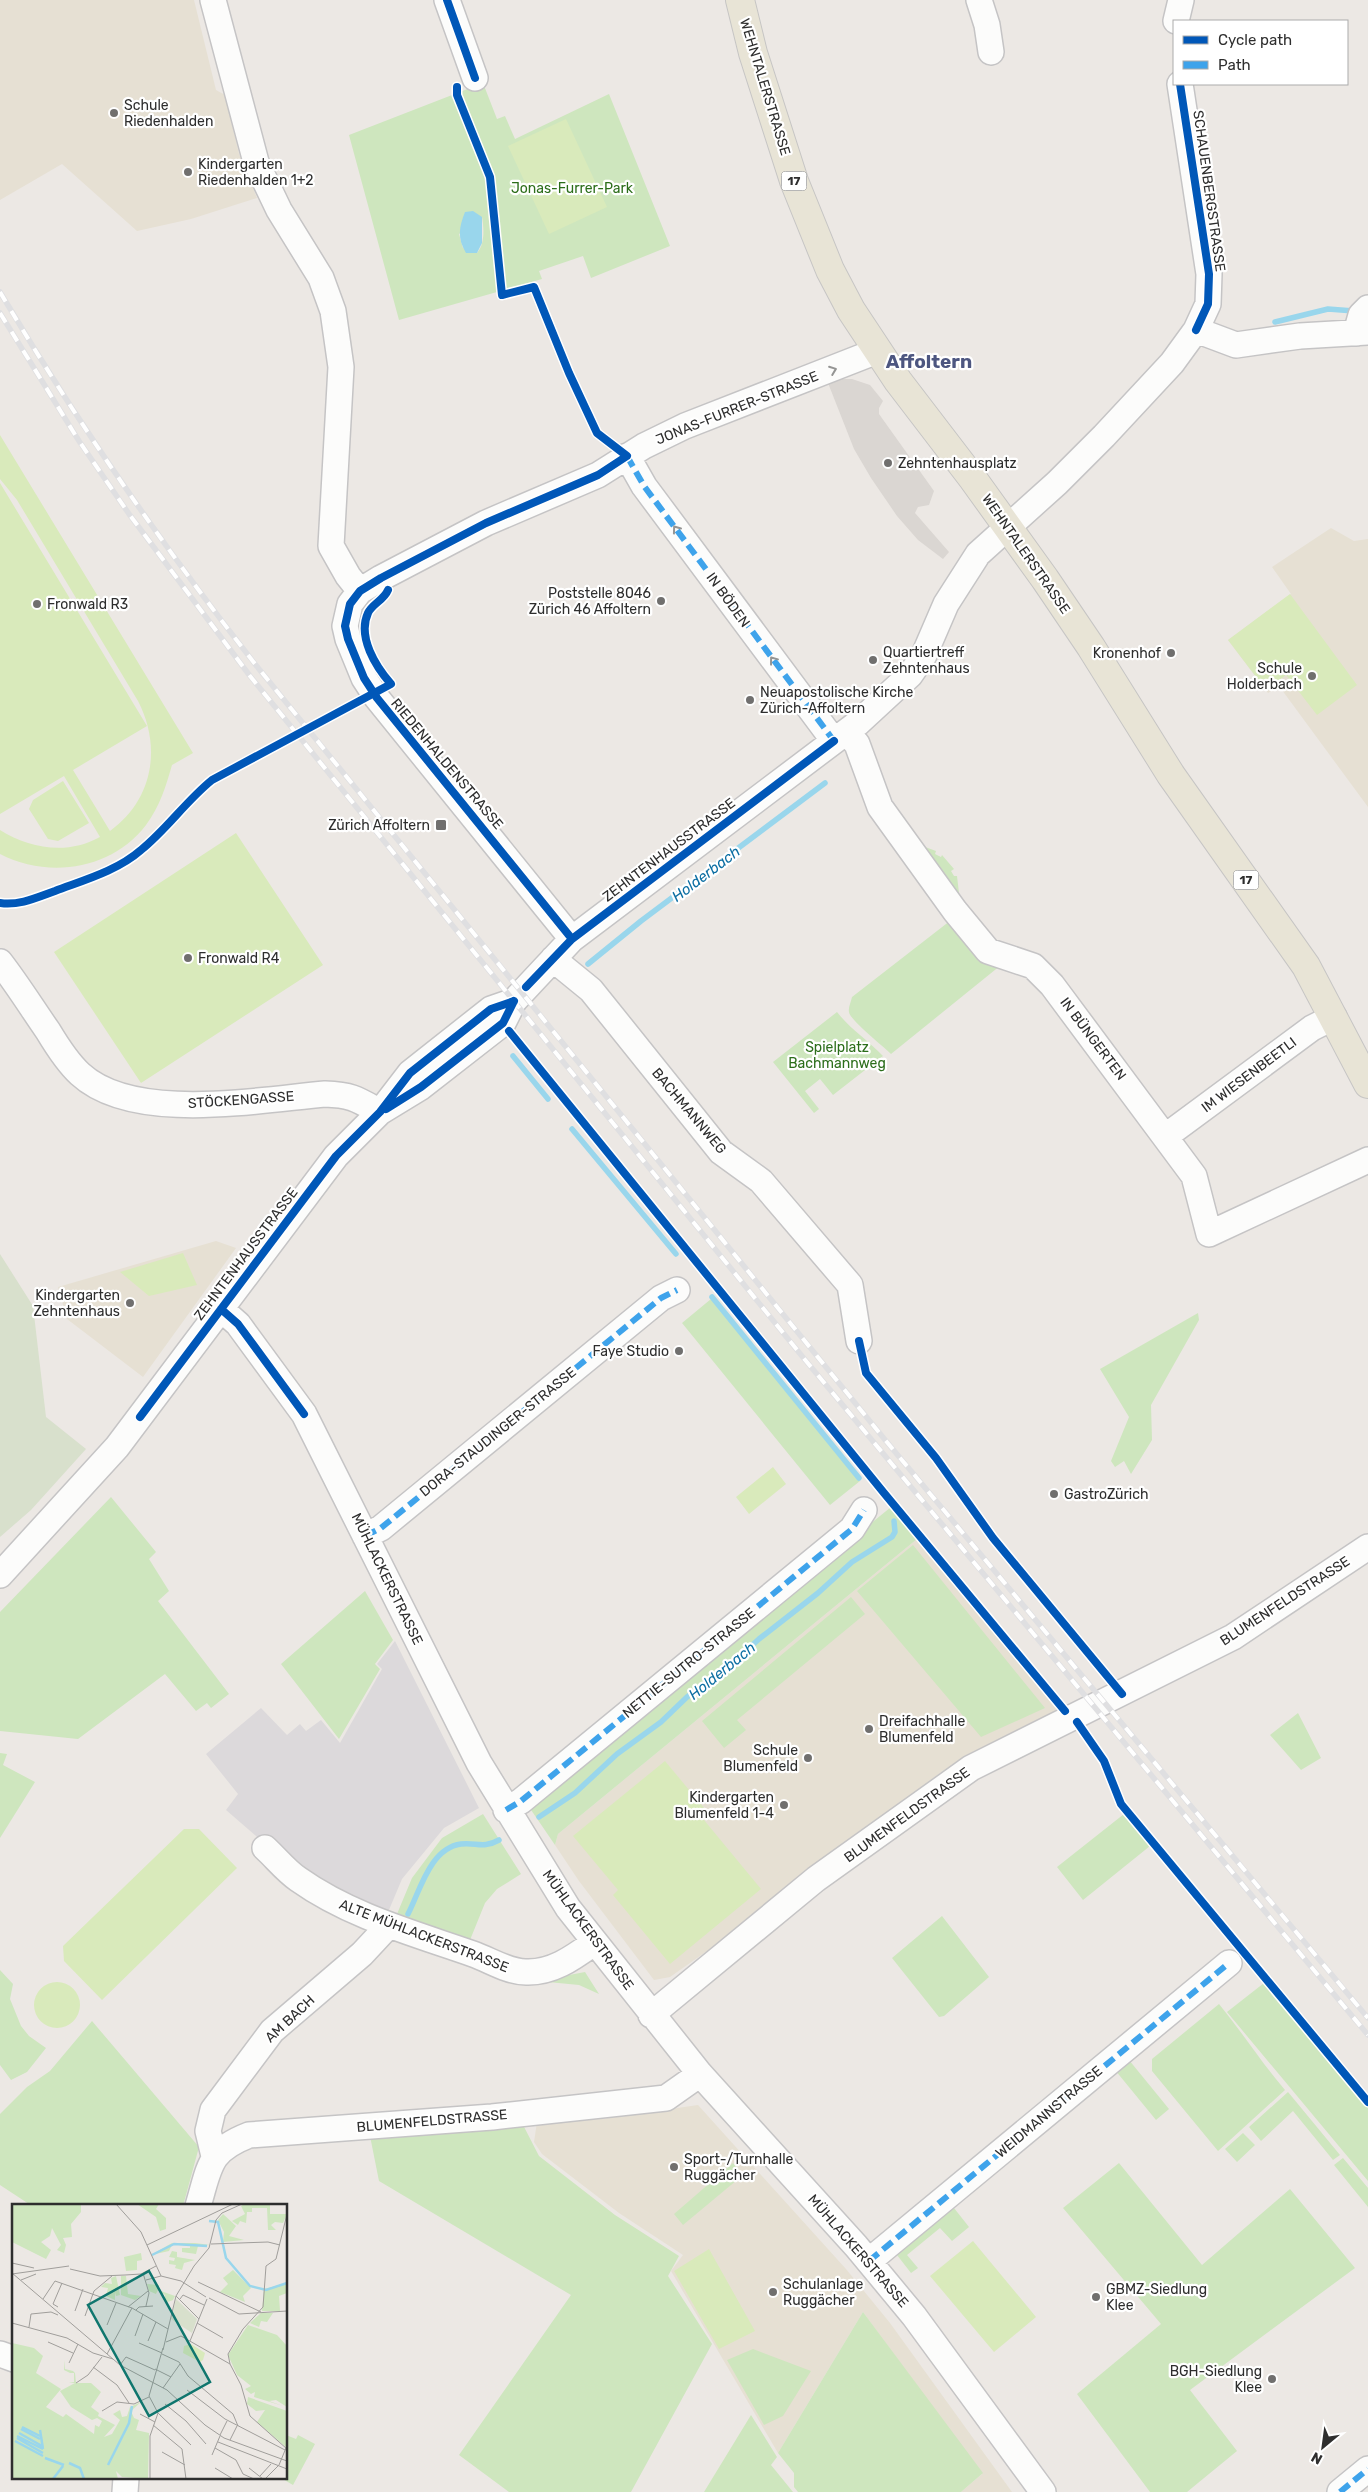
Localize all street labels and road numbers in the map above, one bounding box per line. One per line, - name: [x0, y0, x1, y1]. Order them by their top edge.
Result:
- street label: WEHNTALERSTRASSE: [736, 16, 794, 158]
- street label: SCHAUENBERGSTRASSE: [1189, 109, 1229, 273]
- road number: 17: [782, 172, 806, 190]
- street label: JONAS-FURRER-STRASSE: [653, 368, 821, 448]
- street label: WEHNTALERSTRASSE: [978, 491, 1074, 617]
- street label: IN BÖDEN: [702, 569, 754, 631]
- street label: RIEDENHALDENSTRASSE: [387, 695, 507, 833]
- street label: ZEHNTENHAUSSTRASSE: [599, 795, 739, 905]
- road number: 17: [1234, 870, 1258, 890]
- street label: IN BÜNGERTEN: [1056, 994, 1130, 1084]
- street label: IM WIESENBEETLI: [1198, 1034, 1300, 1116]
- street label: BACHMANNWEG: [648, 1065, 730, 1157]
- street label: STÖCKENGASSE: [187, 1088, 295, 1112]
- street label: ZEHNTENHAUSSTRASSE: [191, 1184, 301, 1324]
- street label: DORA-STAUDINGER-STRASSE: [416, 1364, 580, 1500]
- street label: MÜHLACKERSTRASSE: [348, 1510, 426, 1648]
- street label: BLUMENFELDSTRASSE: [1217, 1553, 1353, 1649]
- street label: NETTIE-SUTRO-STRASSE: [619, 1604, 759, 1722]
- street label: BLUMENFELDSTRASSE: [841, 1764, 973, 1866]
- street label: MÜHLACKERSTRASSE: [539, 1867, 637, 1993]
- street label: ALTE MÜHLACKERSTRASSE: [337, 1896, 511, 1976]
- street label: AM BACH: [262, 1992, 318, 2046]
- street label: WEIDMANNSTRASSE: [992, 2062, 1106, 2162]
- street label: BLUMENFELDSTRASSE: [356, 2106, 508, 2136]
- street label: MÜHLACKERSTRASSE: [804, 2191, 912, 2311]

